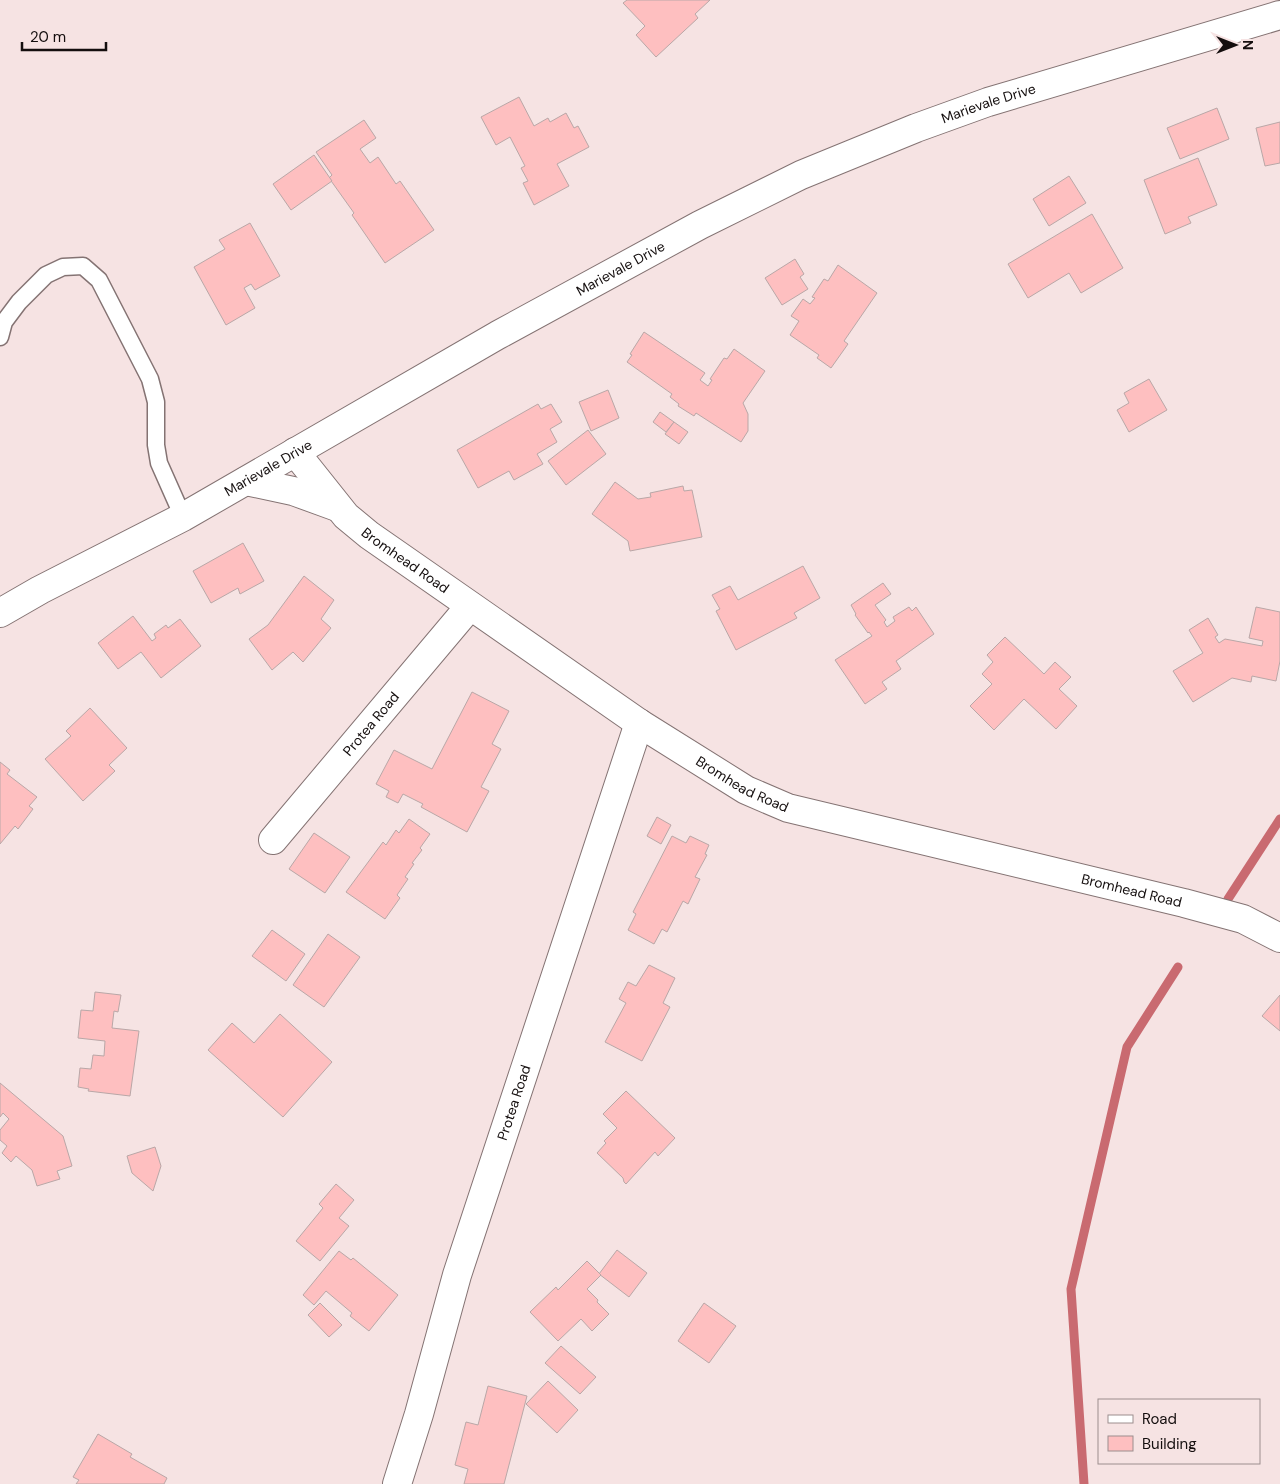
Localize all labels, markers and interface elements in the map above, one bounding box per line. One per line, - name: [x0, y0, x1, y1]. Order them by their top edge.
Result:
- scale bar: [22, 20, 106, 52]
- north arrow: [1210, 20, 1260, 70]
- text: 20 m: [30, 27, 66, 47]
- text: N: [1239, 40, 1257, 50]
- street label: Marievale Drive: [939, 79, 1038, 127]
- street label: Marievale Drive: [573, 237, 668, 300]
- street label: Marievale Drive: [221, 435, 315, 500]
- street label: Bromhead Road: [358, 524, 453, 597]
- street label: Protea Road: [339, 688, 403, 759]
- street label: Bromhead Road: [693, 752, 791, 816]
- street label: Bromhead Road: [1079, 870, 1184, 911]
- street label: Protea Road: [493, 1063, 535, 1143]
- legend: [1098, 1399, 1260, 1464]
- text: Road: [1142, 1409, 1177, 1429]
- text: Building: [1142, 1434, 1197, 1454]

